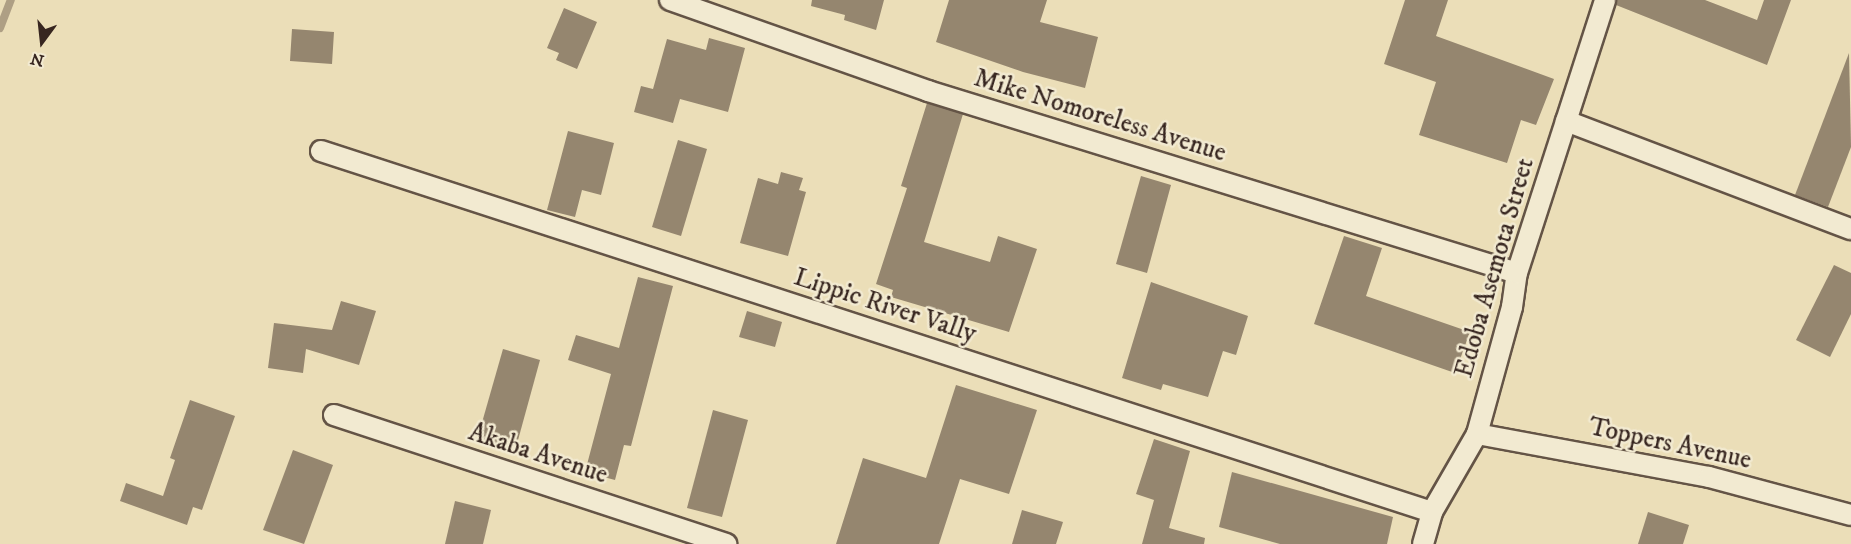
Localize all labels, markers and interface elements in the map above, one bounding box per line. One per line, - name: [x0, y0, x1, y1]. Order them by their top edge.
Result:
- north arrow: [12, 12, 72, 72]
- text: N: [28, 48, 46, 71]
- street label: Mike Nomoreless Avenue: [970, 63, 1230, 169]
- street label: Edoba Asemota Street: [1449, 154, 1541, 382]
- street label: Lippic River Vally: [790, 262, 980, 350]
- street label: Toppers Avenue: [1586, 412, 1754, 476]
- street label: Akaba Avenue: [465, 417, 611, 491]

